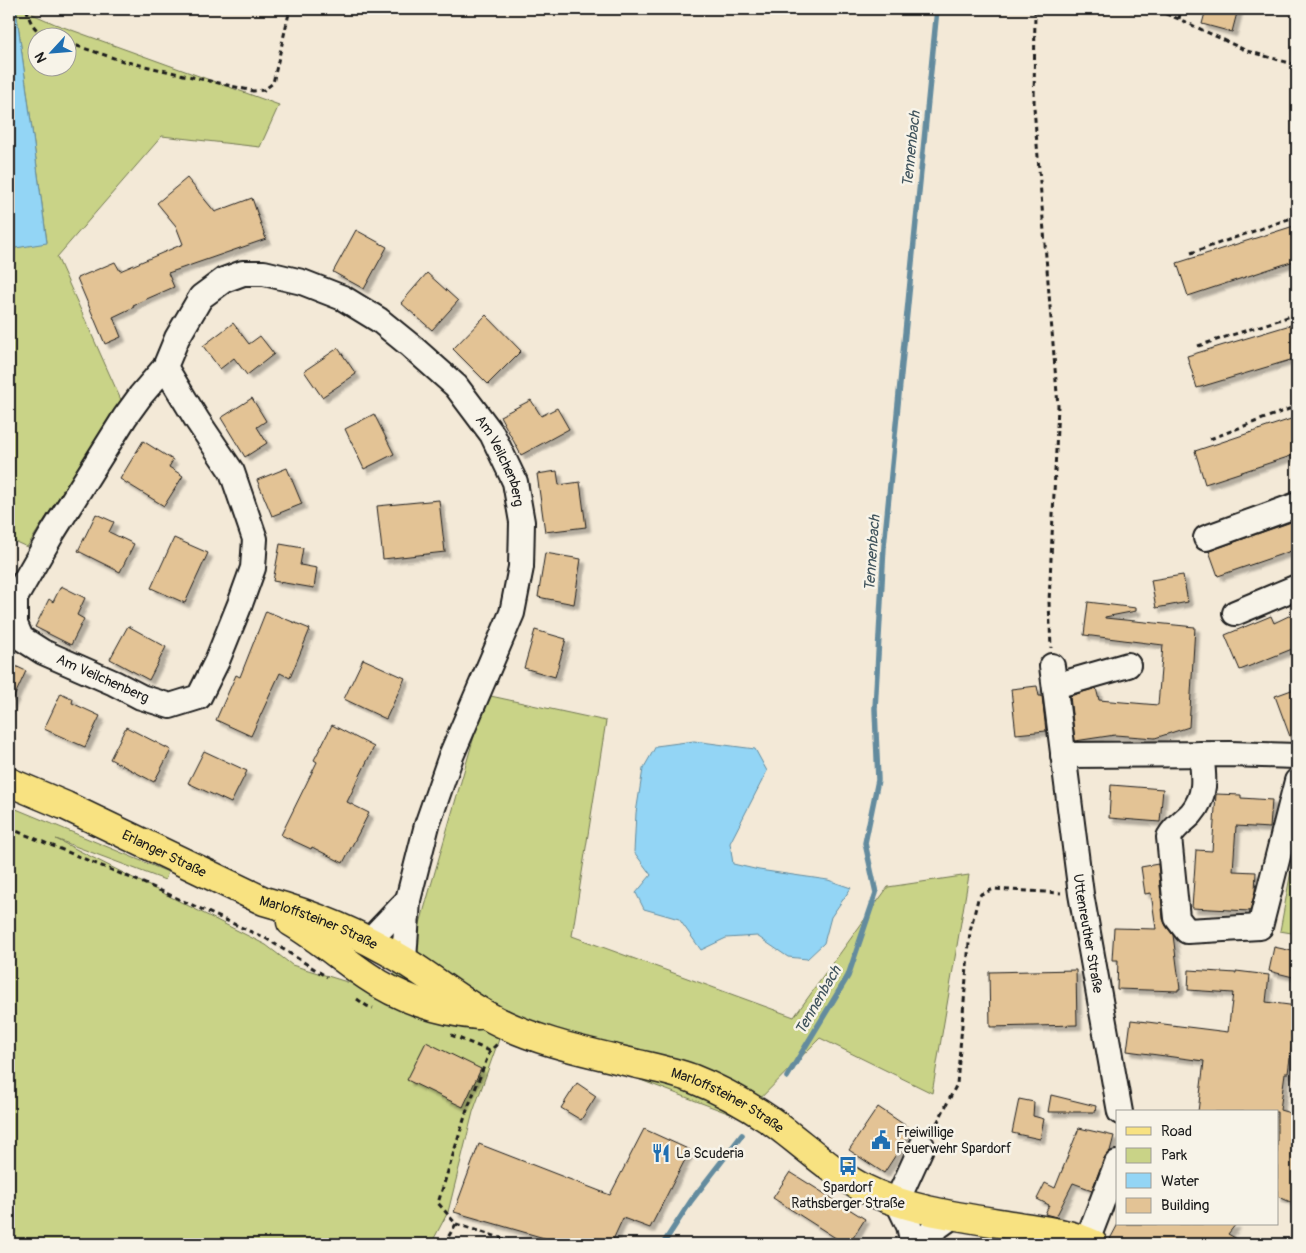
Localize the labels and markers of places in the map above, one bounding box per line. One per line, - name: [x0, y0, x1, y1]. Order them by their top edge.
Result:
- place label: Freiwillige Feuerwehr Spardorf: [896, 1124, 1012, 1157]
- public building icon: Freiwillige Feuerwehr Spardorf: [870, 1129, 892, 1151]
- restaurant icon: La Scuderia: [650, 1142, 672, 1164]
- place label: La Scuderia: [676, 1145, 744, 1162]
- bus stop icon: Spardorf Rathsberger Straße: [837, 1155, 859, 1177]
- place label: Spardorf Rathsberger Straße: [791, 1179, 905, 1212]

